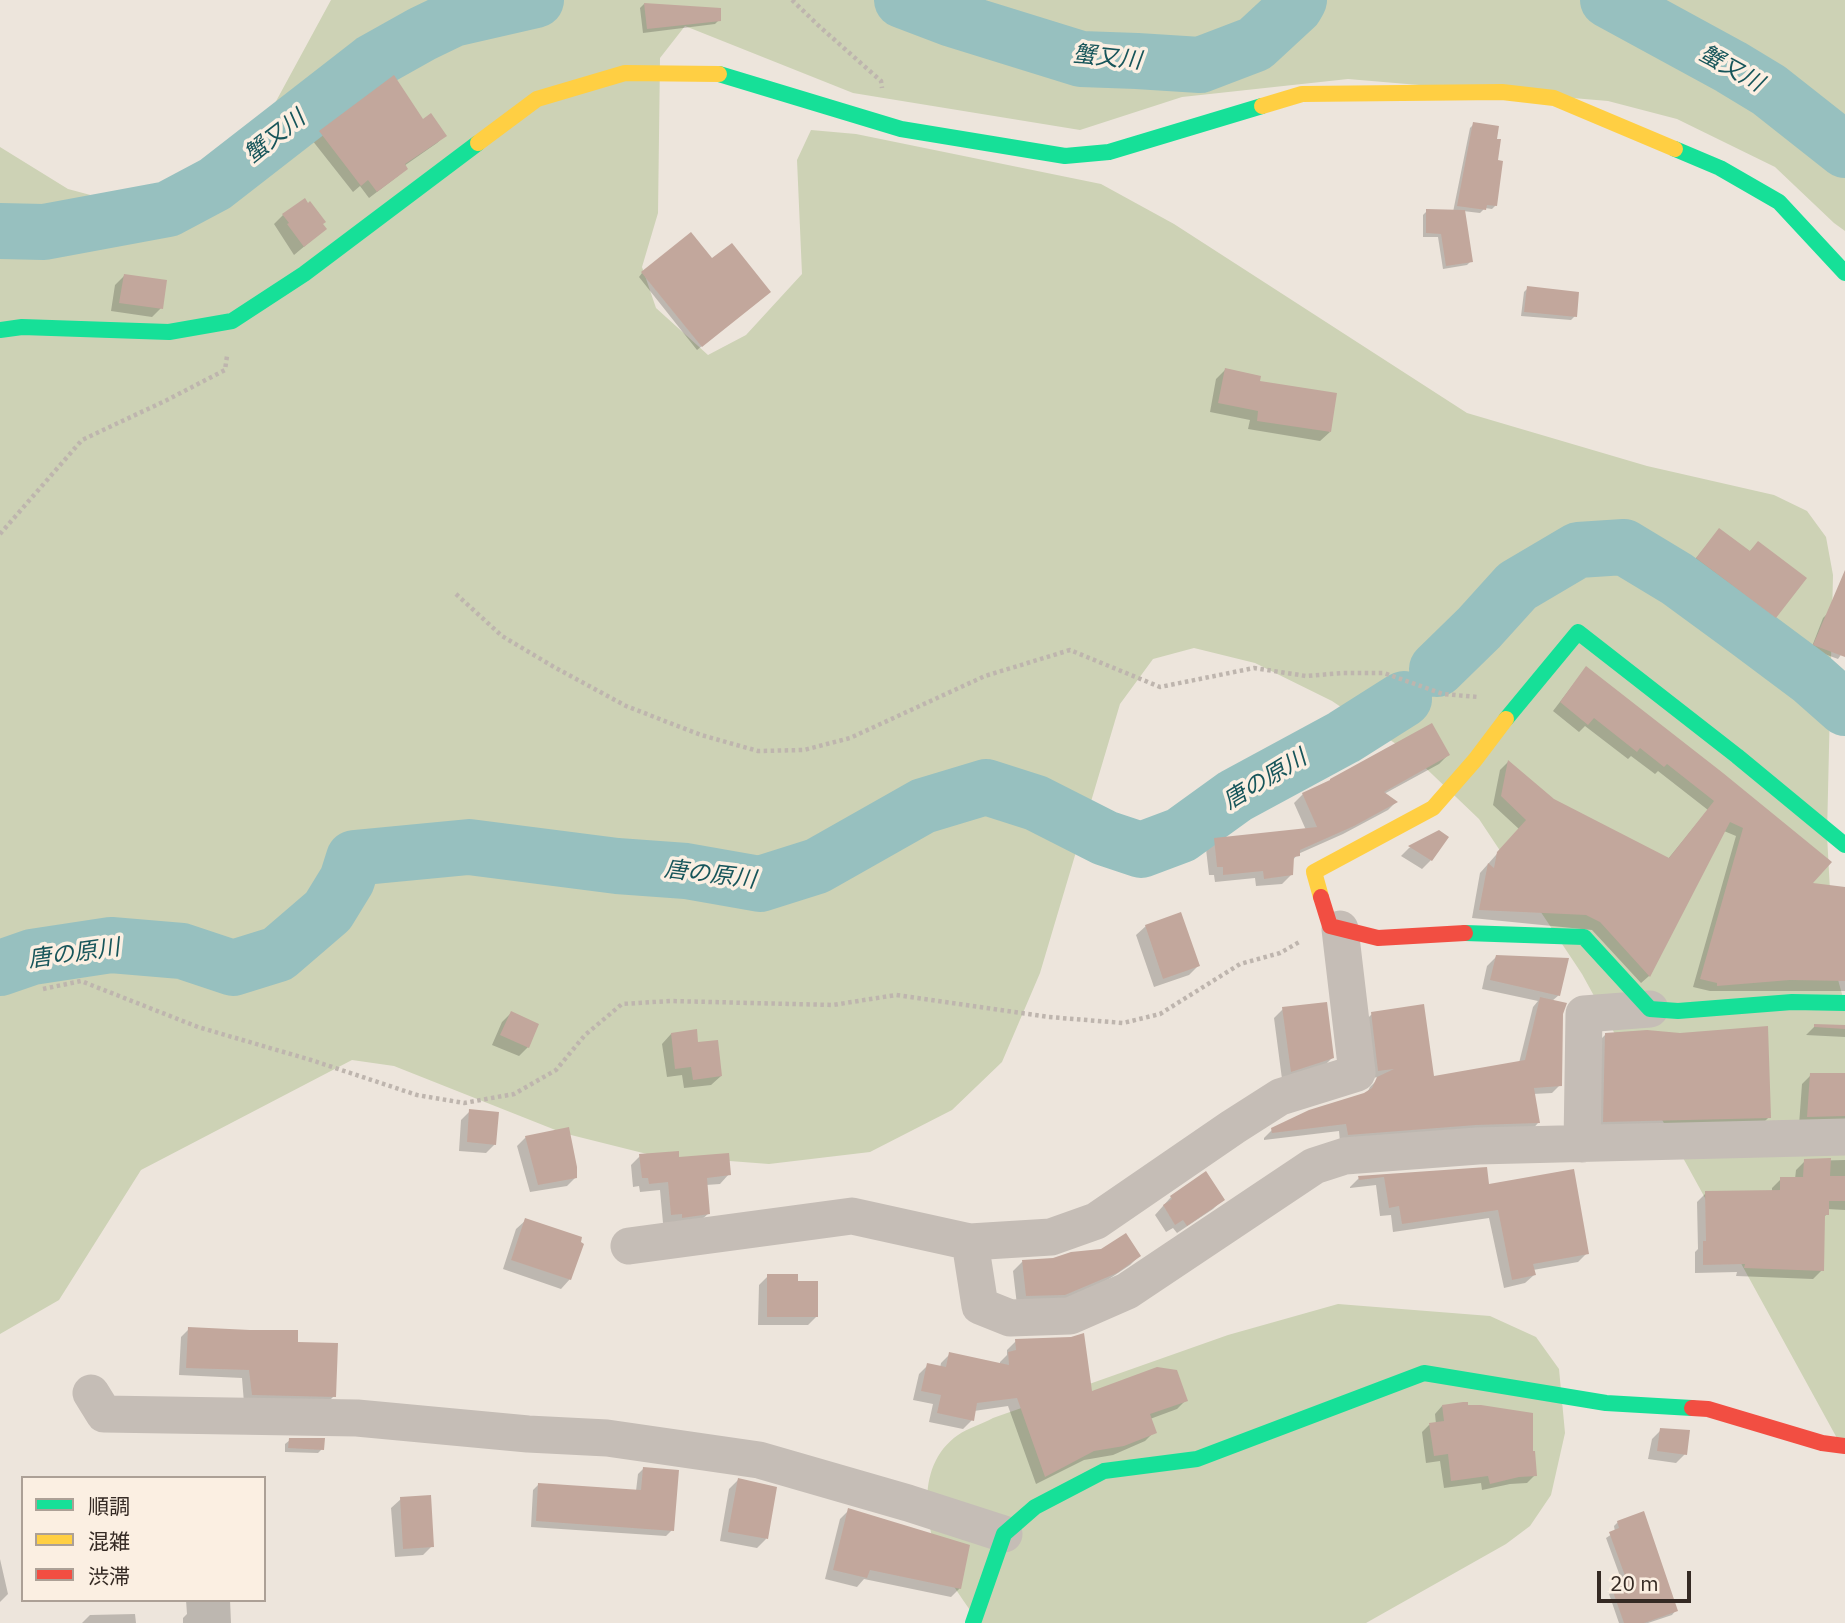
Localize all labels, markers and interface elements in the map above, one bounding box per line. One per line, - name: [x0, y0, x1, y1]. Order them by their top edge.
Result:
- water label: 蟹又川: [1694, 40, 1768, 98]
- water label: 蟹又川: [1071, 41, 1143, 75]
- water label: 蟹又川: [239, 105, 311, 169]
- water label: 唐の原川: [1218, 744, 1312, 816]
- water label: 唐の原川: [663, 856, 757, 894]
- water label: 唐の原川: [27, 934, 121, 974]
- legend: [21, 1476, 266, 1602]
- text: 順調: [88, 1492, 130, 1520]
- text: 混雑: [88, 1527, 130, 1555]
- scale bar: [1600, 1556, 1694, 1600]
- text: 渋滞: [88, 1562, 130, 1590]
- text: 20 m: [1610, 1569, 1659, 1597]

